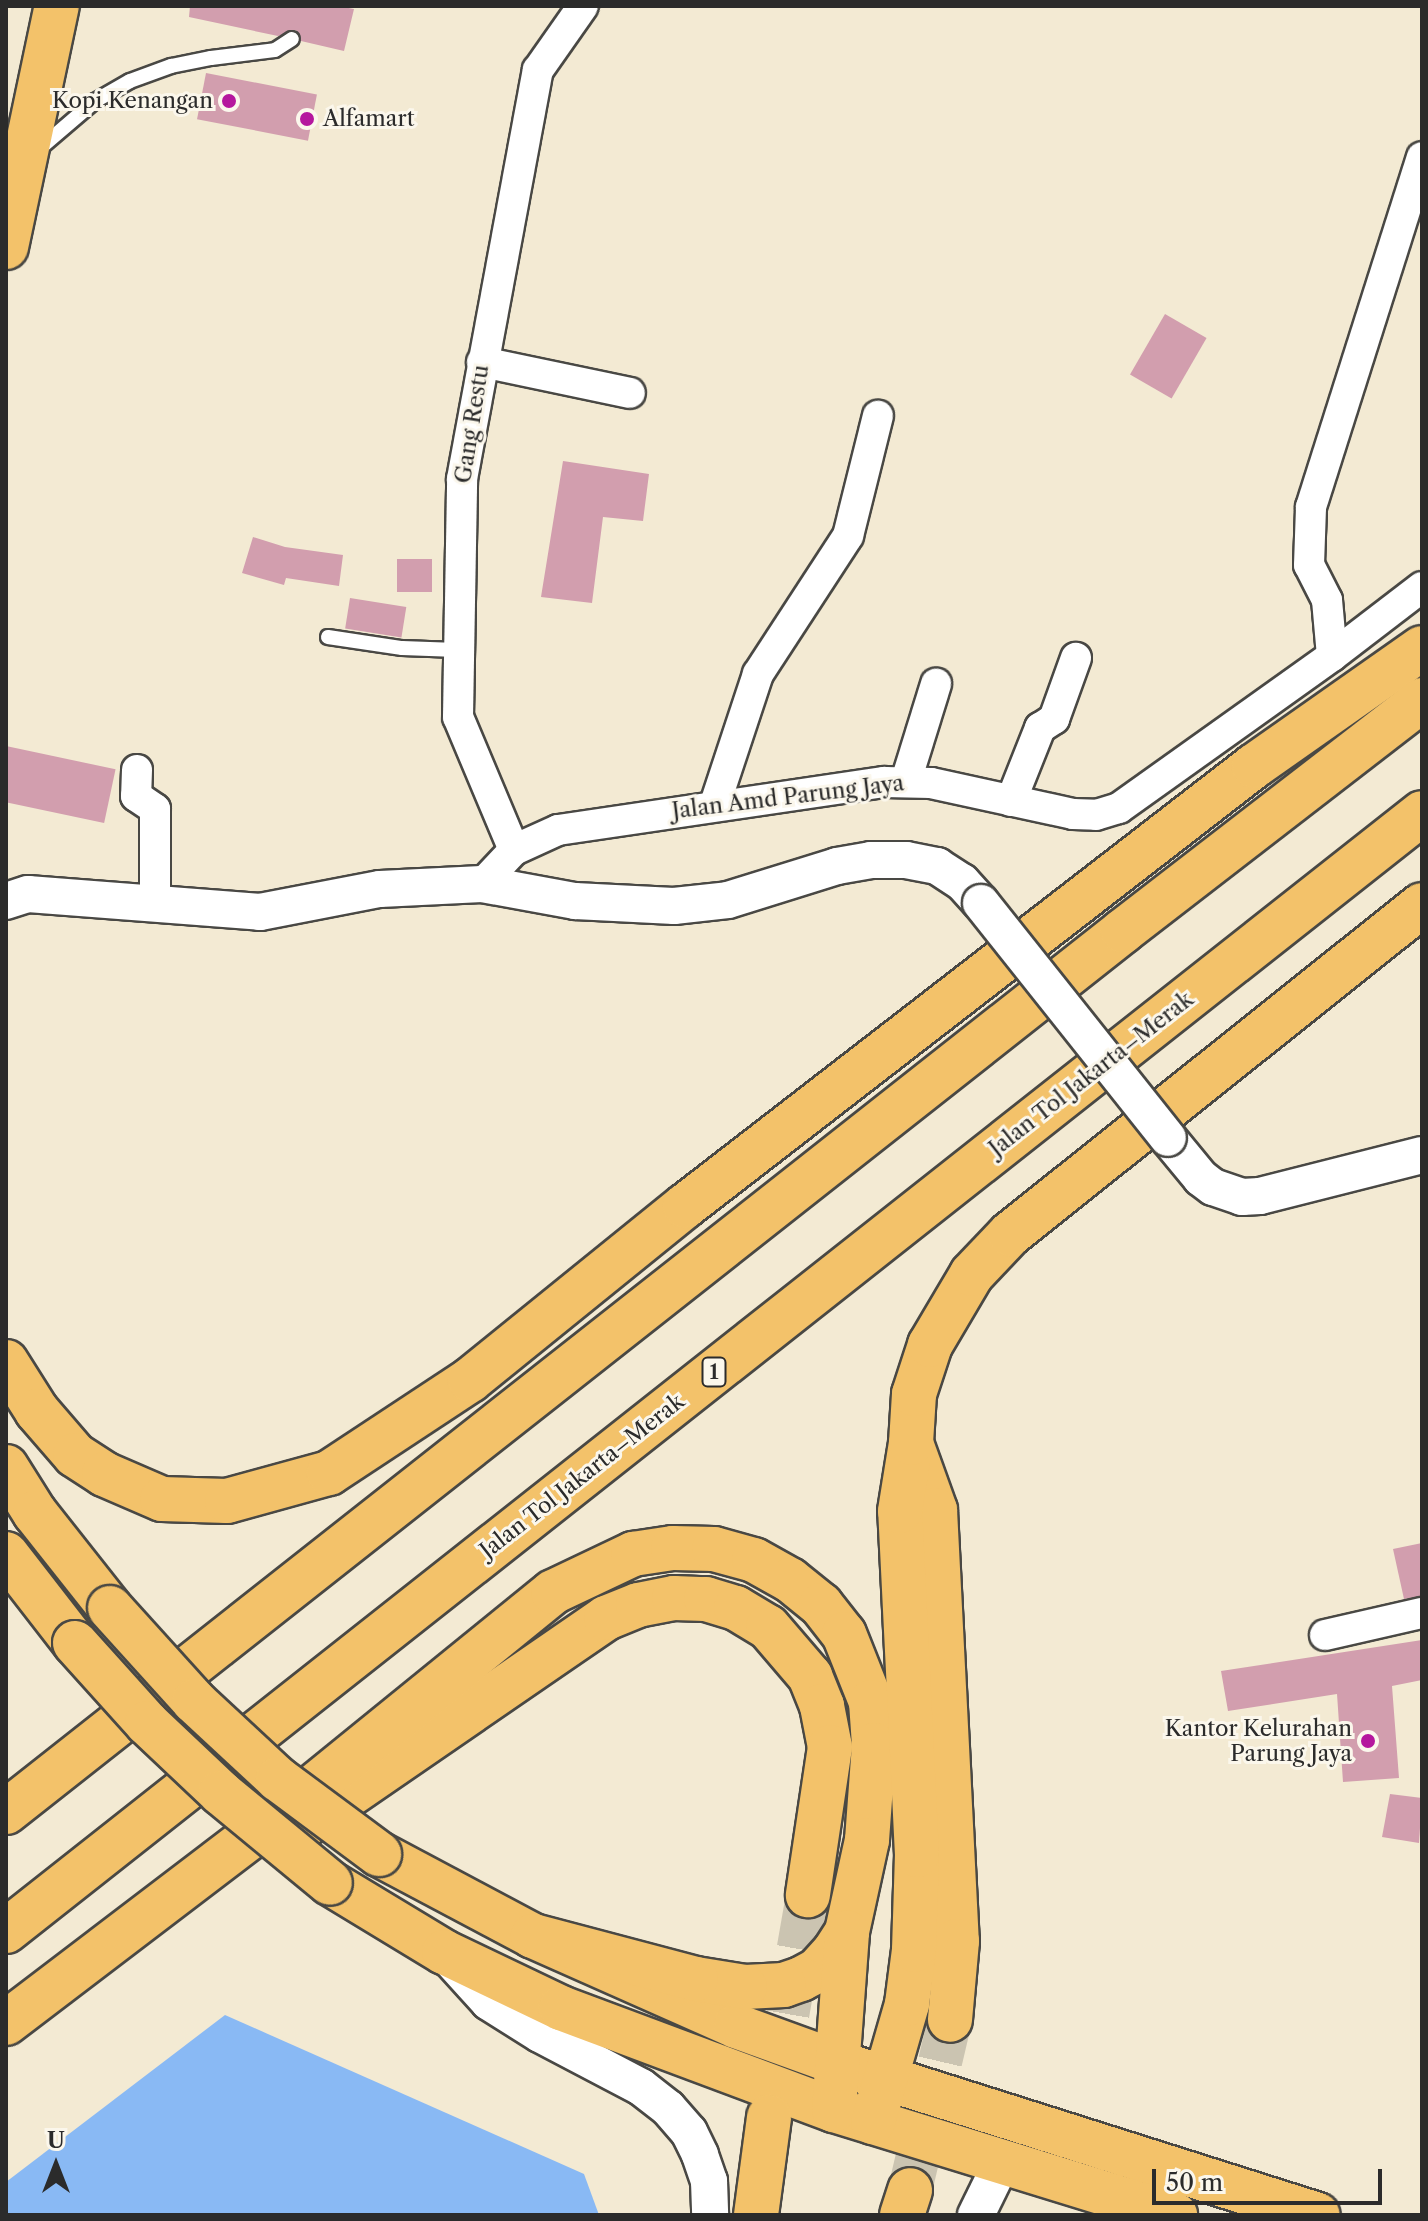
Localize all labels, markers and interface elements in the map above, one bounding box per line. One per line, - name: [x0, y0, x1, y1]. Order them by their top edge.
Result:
- place label: Kopi Kenangan: [52, 88, 213, 114]
- marker: Kopi Kenangan: [220, 92, 238, 110]
- place label: Alfamart: [323, 106, 414, 132]
- marker: Alfamart: [298, 110, 316, 128]
- street label: Gang Restu: [450, 363, 494, 485]
- street label: Jalan Amd Parung Jaya: [670, 770, 906, 824]
- street label: Jalan Tol Jakarta–Merak: [983, 986, 1199, 1162]
- road number: 1: [700, 1356, 728, 1388]
- street label: Jalan Tol Jakarta–Merak: [474, 1388, 690, 1564]
- place label: Kantor Kelurahan Parung Jaya: [1164, 1715, 1352, 1766]
- marker: Kantor Kelurahan Parung Jaya: [1359, 1732, 1377, 1750]
- north arrow: [16, 2125, 96, 2205]
- text: U: [47, 2127, 65, 2154]
- scale bar: [1156, 2153, 1386, 2203]
- text: 50 m: [1166, 2168, 1223, 2197]

